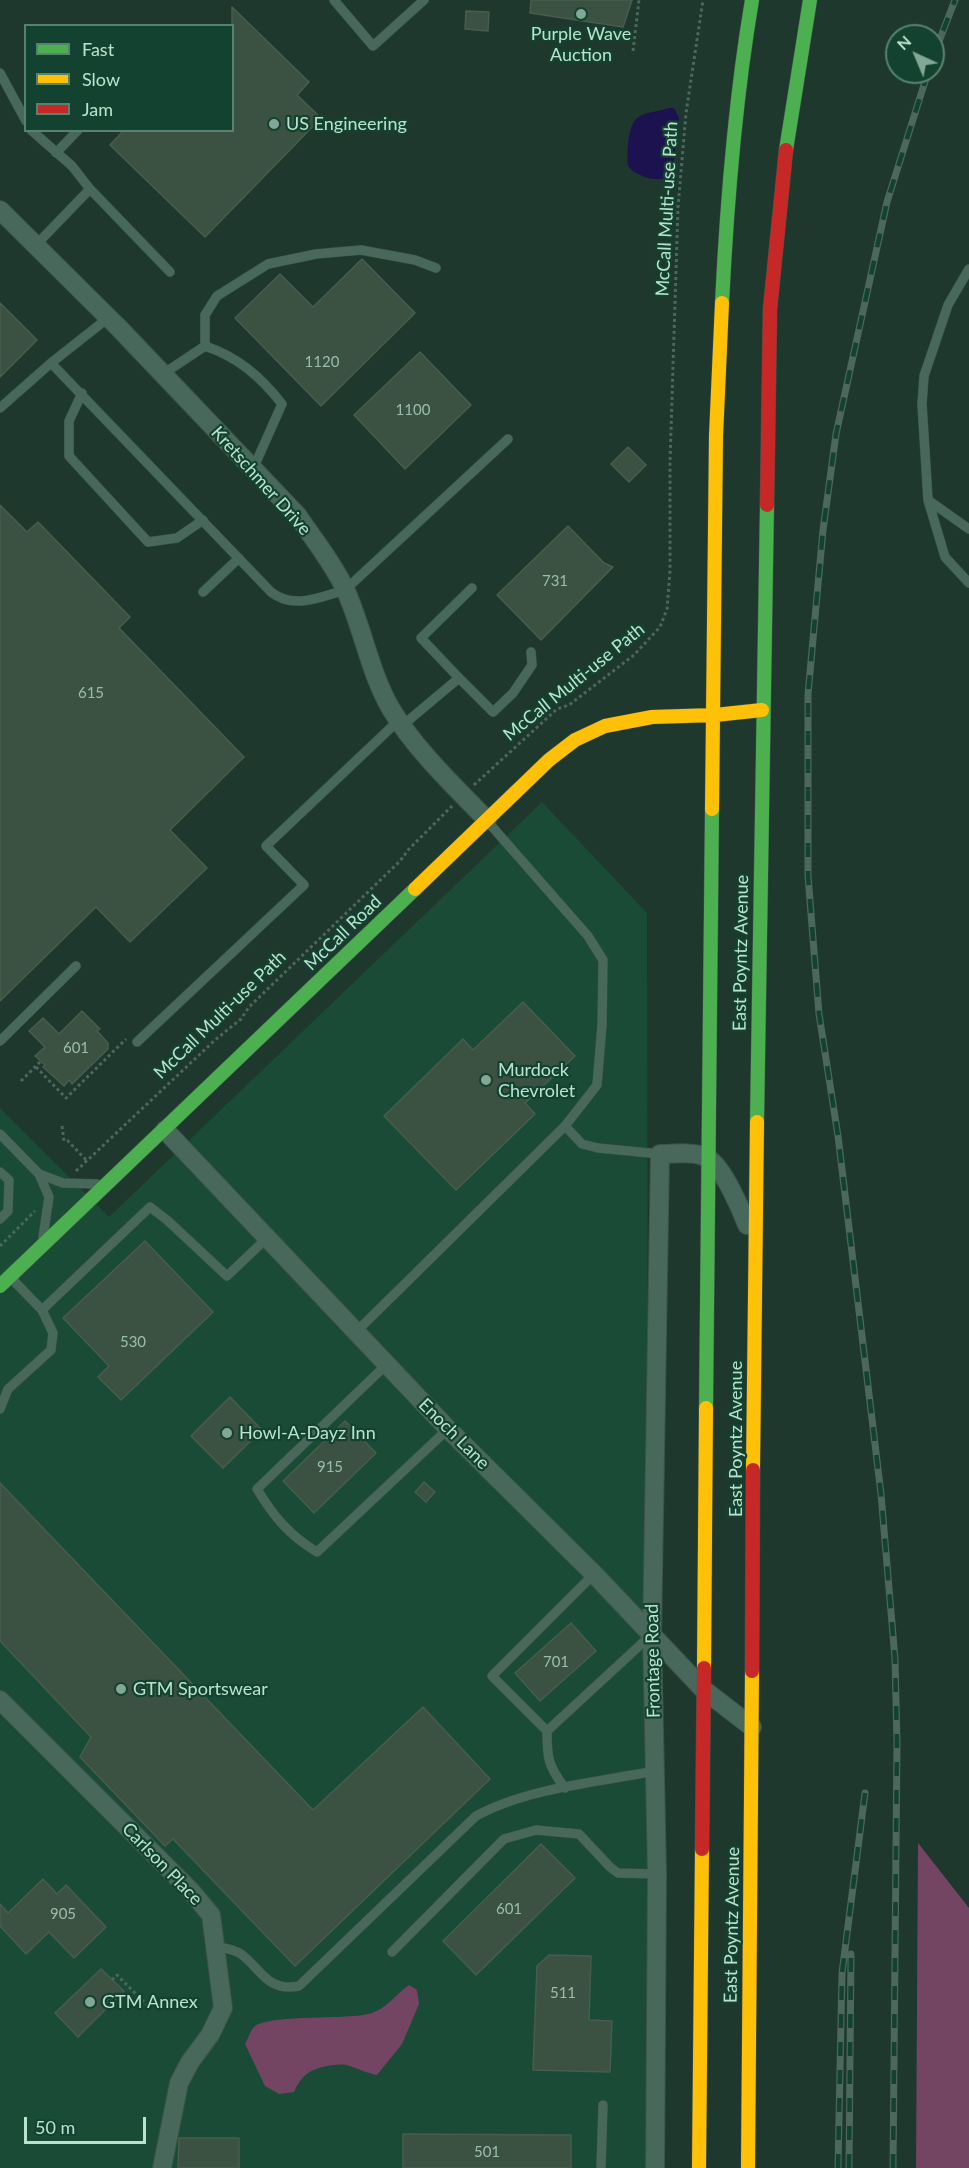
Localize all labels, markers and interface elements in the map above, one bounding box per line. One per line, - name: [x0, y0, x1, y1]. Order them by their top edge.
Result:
- marker: Purple Wave Auction: [574, 7, 588, 21]
- place label: Purple Wave Auction: [531, 23, 631, 66]
- legend: [24, 24, 234, 132]
- north arrow: [885, 24, 945, 84]
- text: N: [892, 31, 915, 53]
- text: Fast: [82, 38, 114, 60]
- text: Slow: [82, 68, 120, 90]
- text: Jam: [82, 98, 113, 120]
- place label: US Engineering: [286, 113, 407, 135]
- marker: US Engineering: [267, 117, 281, 131]
- street label: McCall Multi-use Path: [652, 121, 682, 297]
- house number: 1120: [305, 353, 339, 371]
- house number: 1100: [396, 401, 430, 419]
- street label: Kretschmer Drive: [207, 422, 315, 540]
- house number: 731: [542, 572, 568, 590]
- street label: McCall Multi-use Path: [499, 618, 649, 746]
- house number: 615: [78, 684, 104, 702]
- street label: East Poyntz Avenue: [729, 875, 753, 1031]
- street label: McCall Road: [300, 891, 386, 975]
- street label: McCall Multi-use Path: [149, 946, 291, 1084]
- house number: 601: [63, 1039, 89, 1057]
- place label: Murdock Chevrolet: [498, 1059, 575, 1102]
- marker: Murdock Chevrolet: [479, 1073, 493, 1087]
- house number: 530: [120, 1333, 146, 1351]
- street label: East Poyntz Avenue: [725, 1361, 747, 1517]
- street label: Enoch Lane: [414, 1394, 494, 1474]
- place label: Howl-A-Dayz Inn: [239, 1422, 376, 1444]
- marker: Howl-A-Dayz Inn: [220, 1426, 234, 1440]
- house number: 915: [317, 1458, 343, 1476]
- street label: Frontage Road: [641, 1604, 665, 1718]
- house number: 701: [543, 1653, 569, 1671]
- place label: GTM Sportswear: [133, 1678, 268, 1700]
- marker: GTM Sportswear: [114, 1682, 128, 1696]
- street label: Carlson Place: [117, 1818, 207, 1910]
- street label: East Poyntz Avenue: [720, 1847, 744, 2003]
- house number: 601: [496, 1900, 522, 1918]
- house number: 905: [50, 1905, 76, 1923]
- house number: 511: [550, 1984, 576, 2002]
- place label: GTM Annex: [102, 1991, 198, 2013]
- marker: GTM Annex: [83, 1995, 97, 2009]
- scale bar: [27, 2105, 148, 2143]
- text: 50 m: [35, 2116, 75, 2138]
- house number: 501: [474, 2143, 500, 2161]

